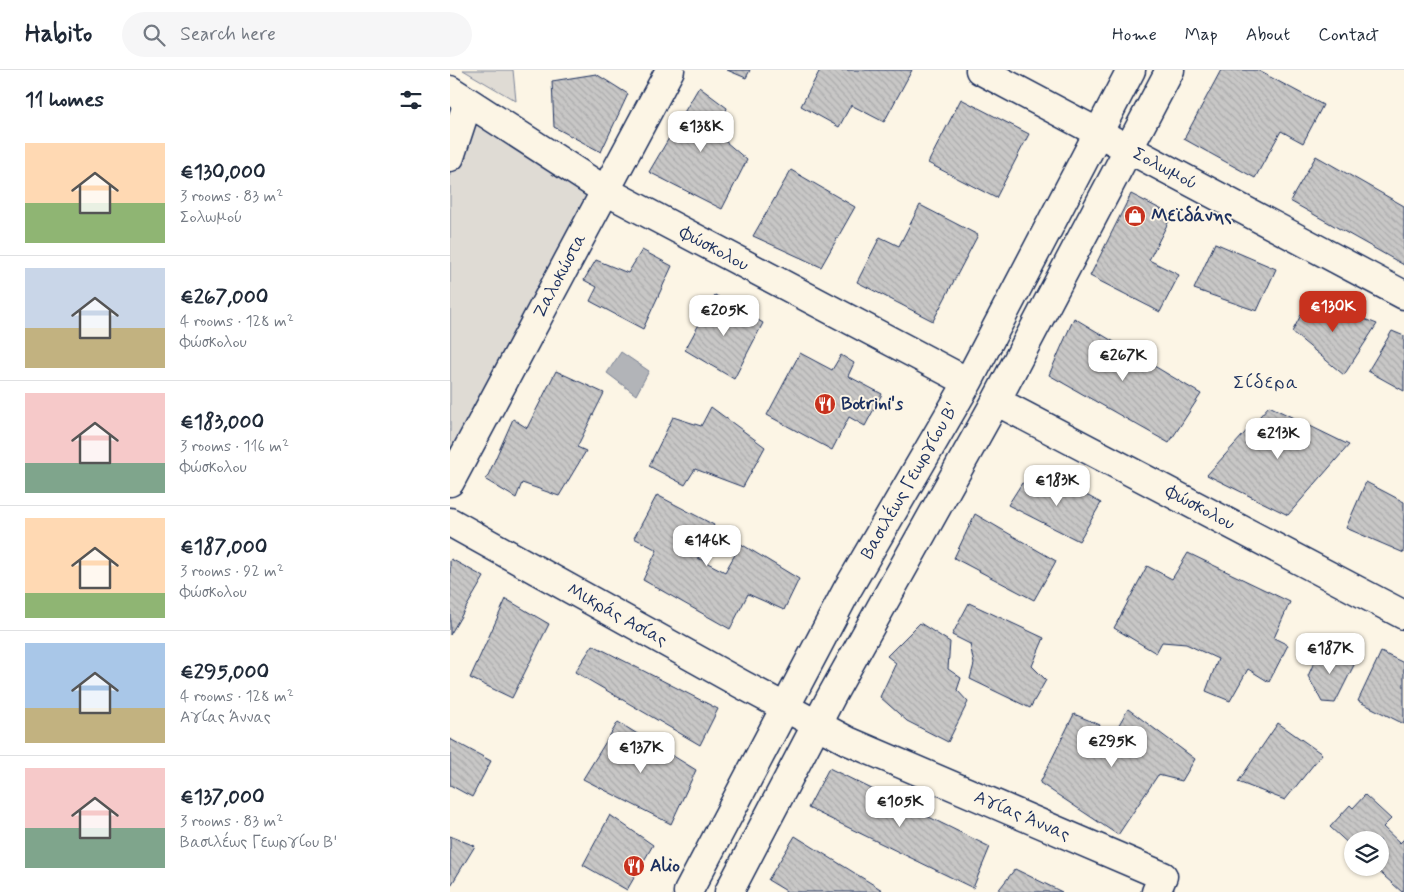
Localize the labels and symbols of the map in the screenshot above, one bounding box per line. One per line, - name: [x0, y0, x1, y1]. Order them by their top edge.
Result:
- pin: €138K: [666, 111, 736, 153]
- street label: Σολωμού: [1128, 142, 1202, 196]
- shop icon: Μεϊδάνης: [1123, 204, 1147, 228]
- place label: Μεϊδάνης: [1151, 204, 1232, 228]
- street label: Φώσκολου: [674, 220, 753, 277]
- street label: Ζαλοκώστα: [528, 229, 592, 323]
- pin: €130K: [1298, 290, 1368, 333]
- pin: €205K: [689, 294, 759, 337]
- pin: €267K: [1088, 340, 1158, 382]
- district label: Σίδερα: [1233, 370, 1299, 395]
- restaurant icon: Botrini's: [813, 392, 837, 416]
- place label: Botrini's: [841, 392, 903, 416]
- street label: Βασιλέως Γεωργίου Β': [855, 398, 965, 564]
- pin: €213K: [1243, 418, 1313, 460]
- pin: €183K: [1022, 464, 1092, 507]
- street label: Φώσκολου: [1160, 479, 1239, 536]
- pin: €146K: [672, 524, 742, 567]
- street label: Μικράς Ασίας: [563, 578, 671, 652]
- pin: €187K: [1295, 632, 1365, 675]
- pin: €295K: [1077, 726, 1147, 768]
- pin: €137K: [606, 732, 676, 774]
- street label: Αγίας Άννας: [970, 785, 1074, 847]
- pin: €105K: [865, 786, 935, 828]
- restaurant icon: Alio: [622, 854, 646, 878]
- place label: Alio: [650, 854, 680, 878]

